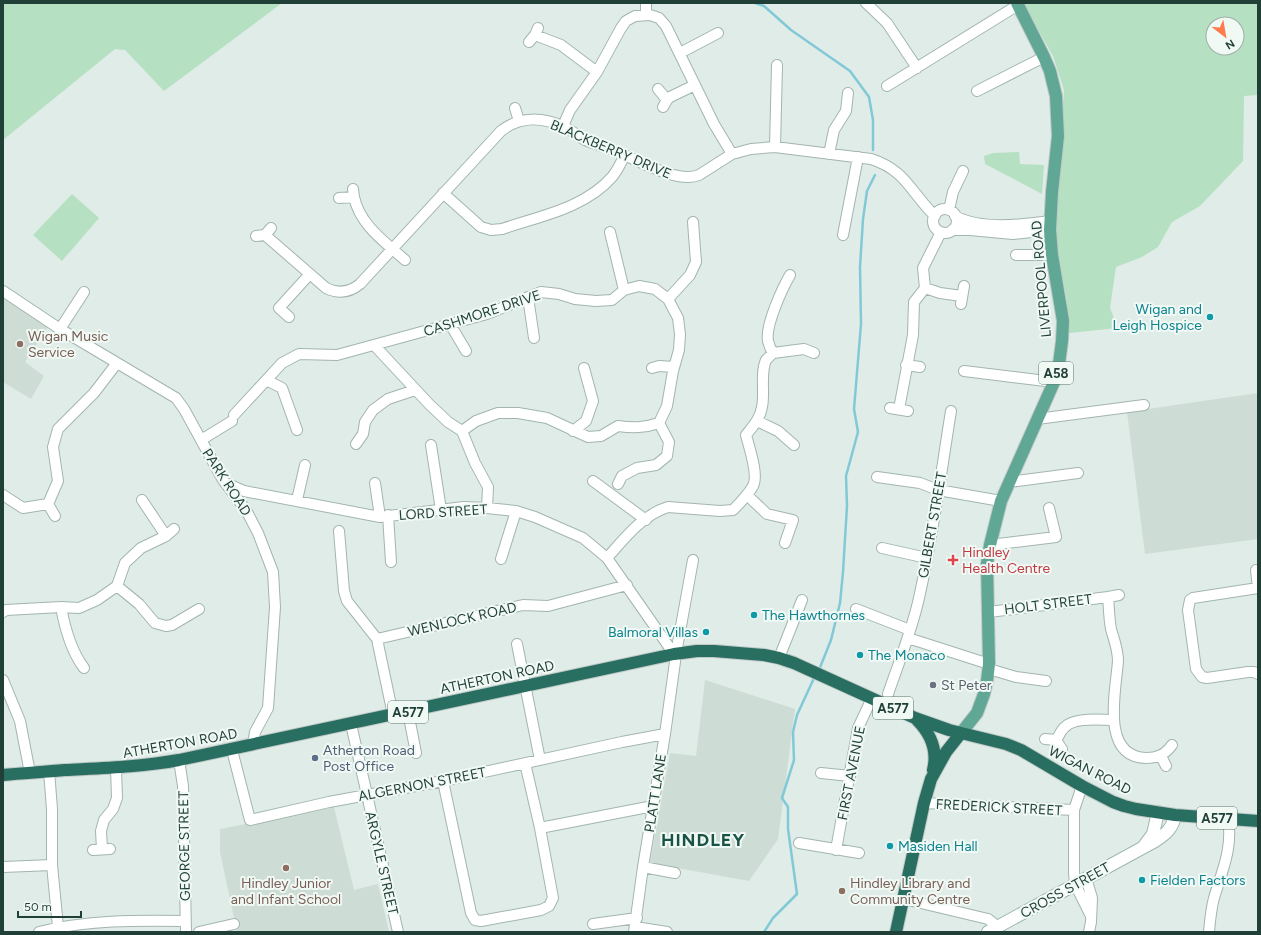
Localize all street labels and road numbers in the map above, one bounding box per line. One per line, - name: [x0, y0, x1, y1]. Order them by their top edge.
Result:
- street label: BLACKBERRY DRIVE: [548, 116, 674, 183]
- street label: LIVERPOOL ROAD: [1028, 220, 1055, 338]
- street label: CASHMORE DRIVE: [421, 287, 543, 340]
- road number: A58: [1039, 362, 1073, 384]
- street label: PARK ROAD: [198, 445, 255, 519]
- street label: GILBERT STREET: [915, 470, 950, 580]
- street label: LORD STREET: [398, 501, 488, 524]
- street label: HOLT STREET: [1003, 591, 1093, 618]
- street label: WENLOCK ROAD: [406, 599, 518, 640]
- street label: ATHERTON ROAD: [439, 657, 556, 698]
- road number: A577: [873, 697, 913, 719]
- road number: A577: [388, 701, 428, 723]
- street label: FIRST AVENUE: [834, 724, 869, 822]
- street label: ATHERTON ROAD: [121, 725, 239, 762]
- street label: WIGAN ROAD: [1046, 742, 1134, 799]
- street label: PLATT LANE: [641, 752, 670, 834]
- street label: ALGERNON STREET: [357, 764, 488, 805]
- street label: GEORGE STREET: [175, 790, 194, 901]
- street label: FREDERICK STREET: [935, 796, 1063, 819]
- road number: A577: [1197, 807, 1237, 829]
- street label: ARGYLE STREET: [361, 810, 402, 917]
- street label: CROSS STREET: [1017, 859, 1113, 922]

